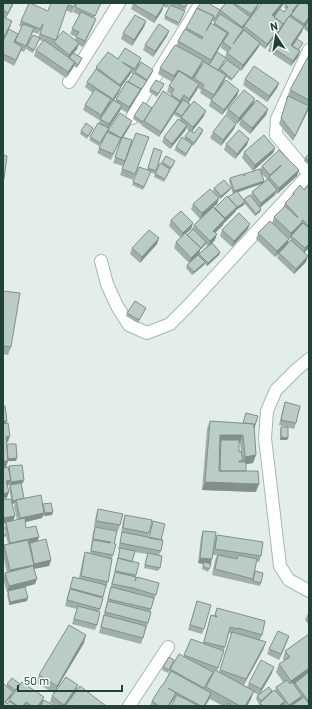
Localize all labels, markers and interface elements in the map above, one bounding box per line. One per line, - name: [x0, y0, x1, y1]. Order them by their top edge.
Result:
- north arrow: [256, 16, 296, 56]
- text: N: [269, 19, 279, 33]
- scale bar: [18, 667, 122, 693]
- text: 50 m: [24, 673, 49, 687]

